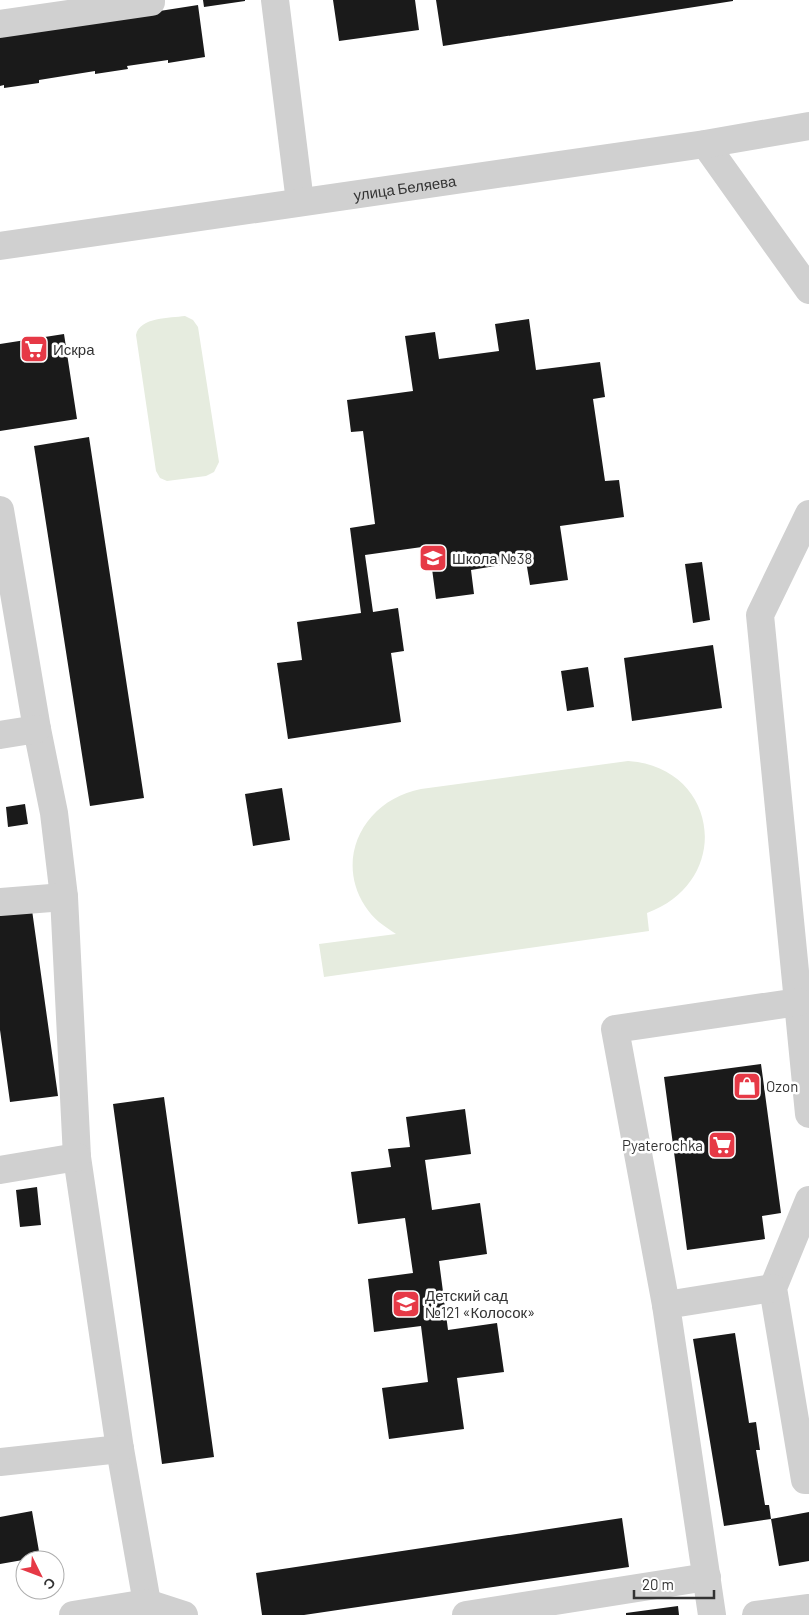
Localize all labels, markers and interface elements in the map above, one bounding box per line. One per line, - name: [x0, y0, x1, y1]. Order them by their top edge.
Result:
- street label: улица Беляева: [352, 171, 458, 204]
- supermarket icon: Искра: [19, 334, 49, 364]
- place label: Искра: [53, 340, 95, 358]
- school or university icon: Школа №38: [418, 543, 448, 573]
- place label: Школа №38: [452, 549, 532, 567]
- shop icon: Ozon: [732, 1071, 762, 1101]
- place label: Ozon: [766, 1077, 798, 1095]
- supermarket icon: Pyaterochka: [707, 1130, 737, 1160]
- place label: Pyaterochka: [622, 1136, 703, 1154]
- place label: Детский сад №121 «Колосок»: [425, 1286, 535, 1321]
- school or university icon: Детский сад №121 «Колосок»: [391, 1289, 421, 1319]
- north arrow: [15, 1550, 65, 1600]
- scale bar: [634, 1568, 714, 1600]
- text: С: [40, 1575, 60, 1593]
- text: 20 m: [642, 1575, 674, 1593]

